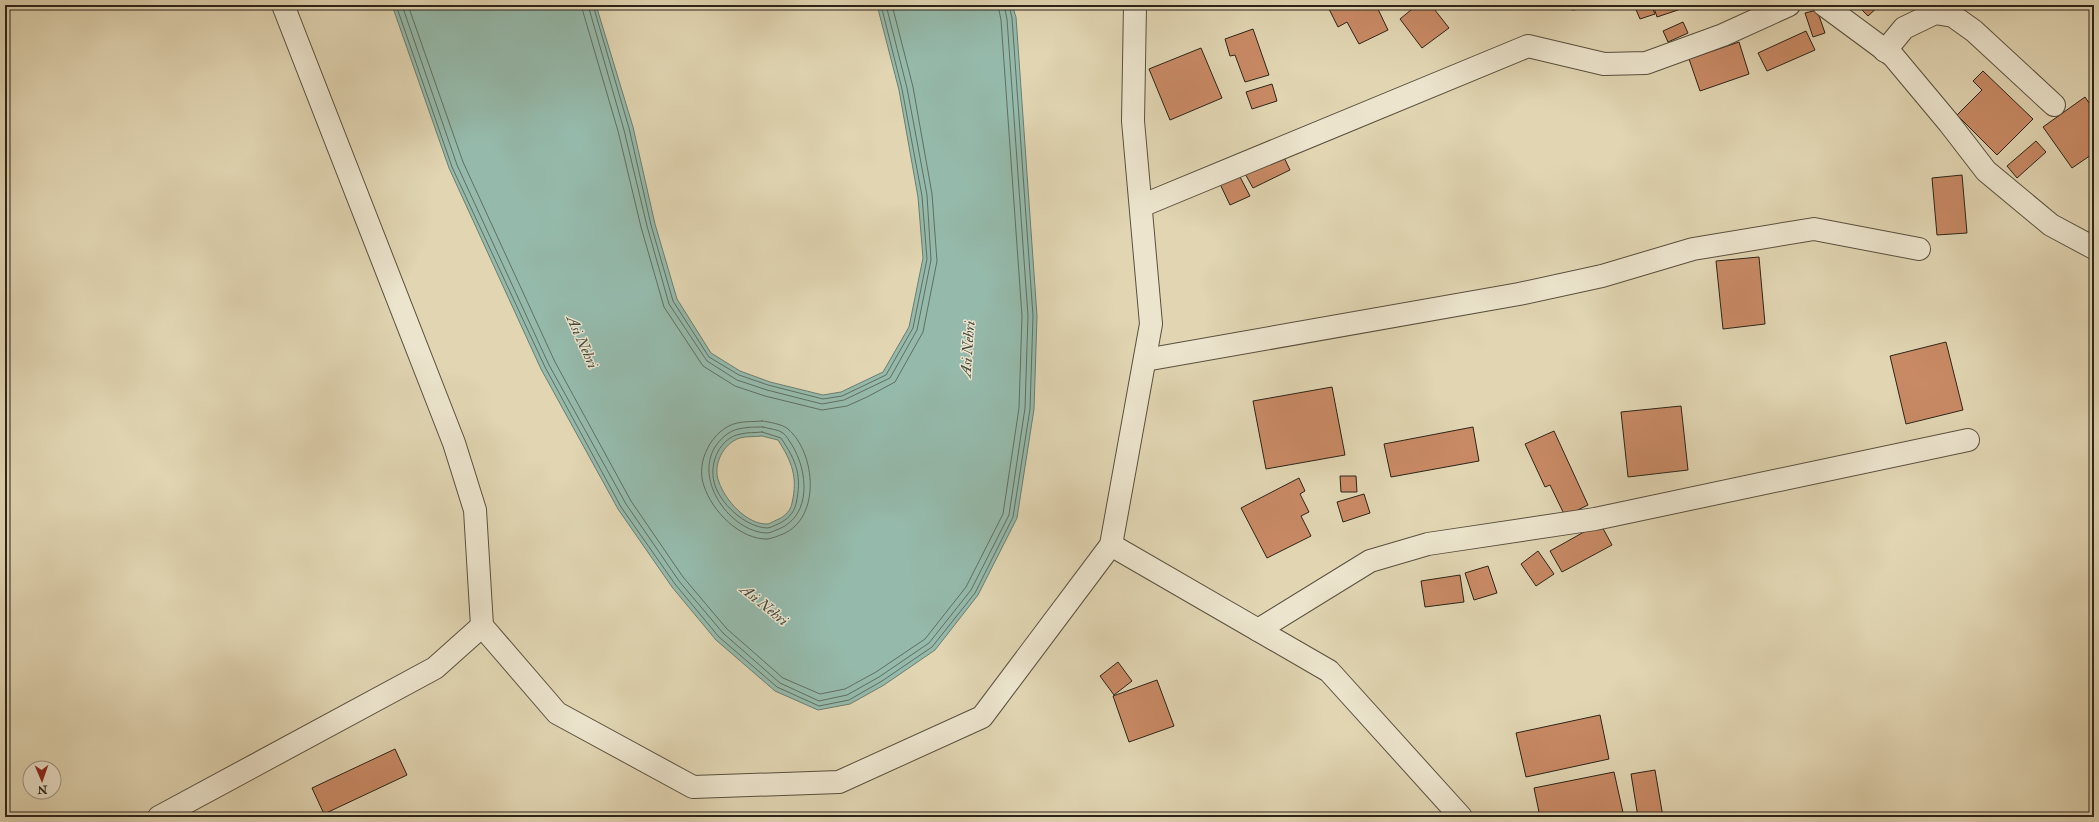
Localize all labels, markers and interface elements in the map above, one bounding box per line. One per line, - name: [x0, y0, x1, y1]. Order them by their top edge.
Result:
- water label: Asi Nehri: [561, 311, 602, 372]
- water label: Asi Nehri: [956, 320, 979, 380]
- water label: Asi Nehri: [735, 579, 792, 630]
- north arrow: [22, 760, 62, 800]
- text: N: [36, 783, 48, 796]

